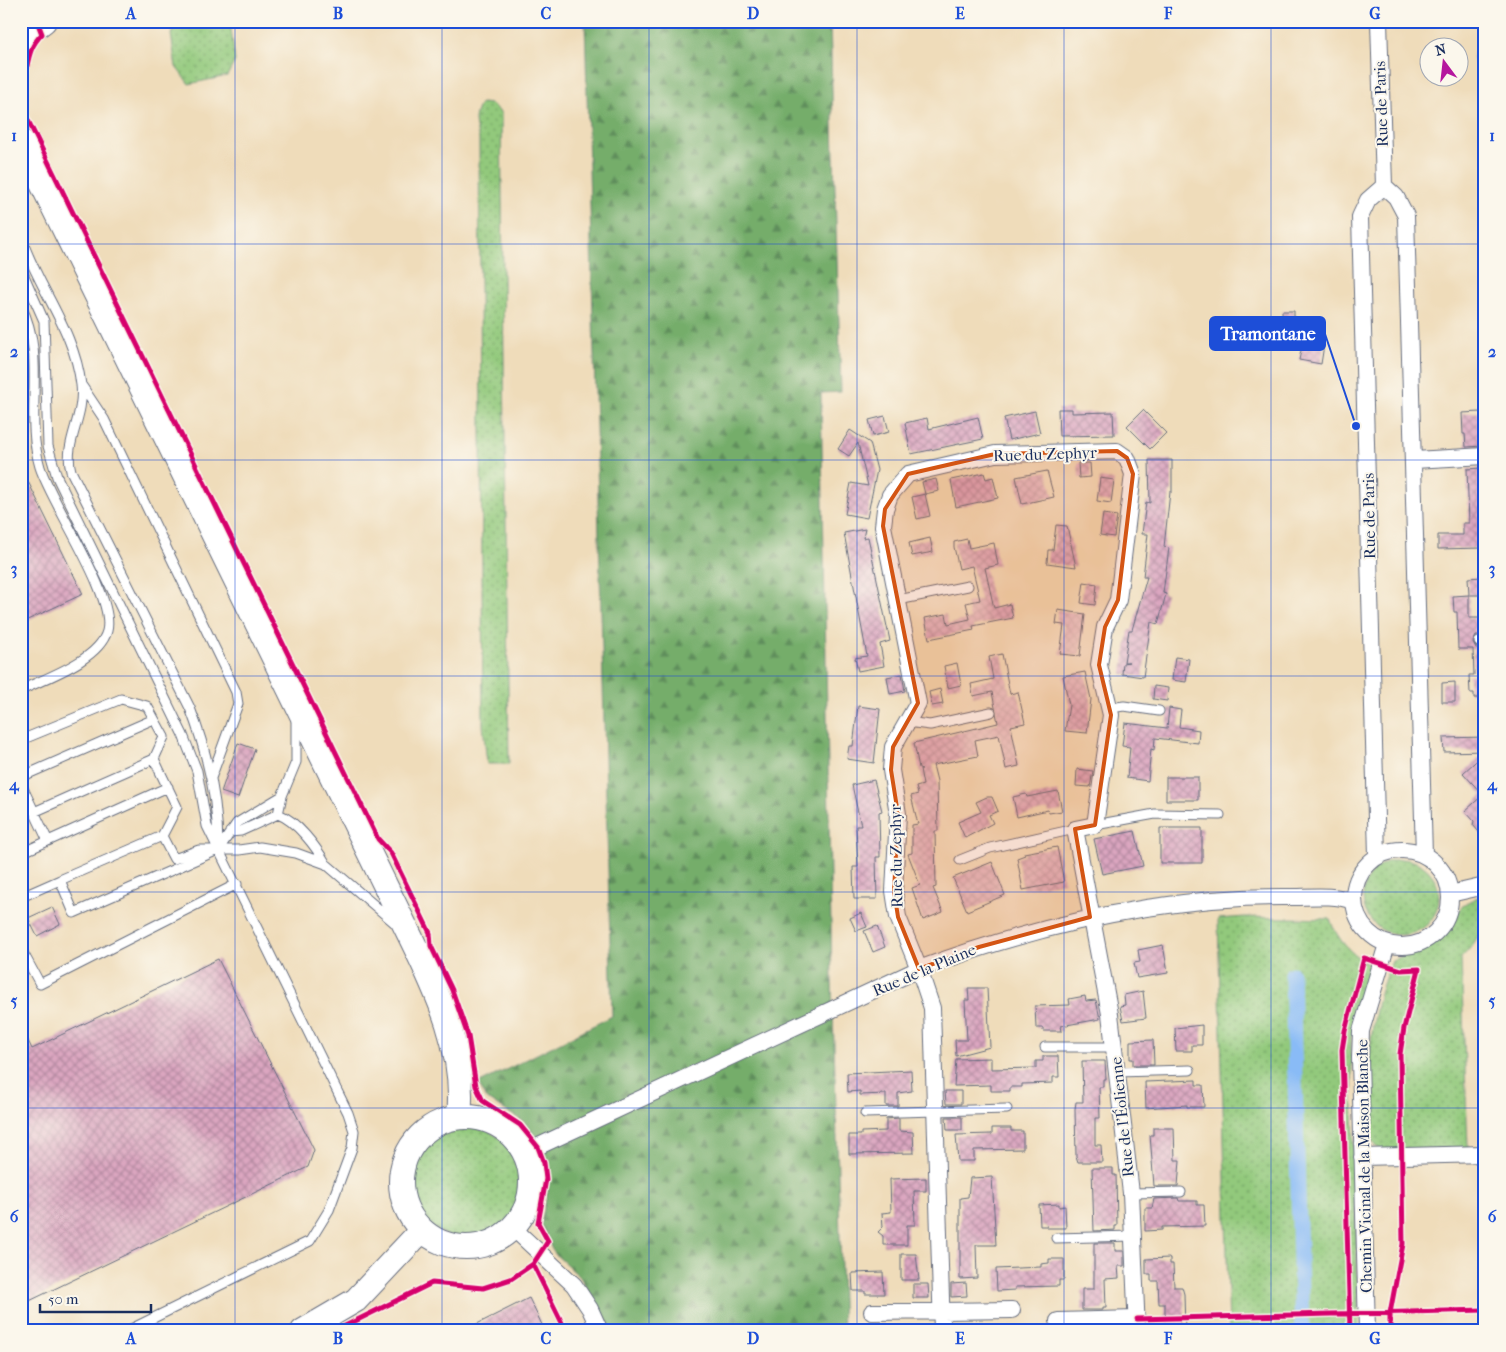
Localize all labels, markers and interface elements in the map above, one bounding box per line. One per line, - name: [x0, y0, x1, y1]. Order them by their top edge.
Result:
- text: A: [125, 4, 137, 23]
- text: B: [333, 4, 343, 23]
- text: C: [541, 4, 552, 23]
- text: D: [747, 4, 759, 23]
- text: E: [955, 4, 965, 23]
- text: F: [1163, 4, 1173, 23]
- text: G: [1369, 4, 1381, 23]
- north arrow: [1418, 38, 1468, 88]
- text: N: [1433, 40, 1448, 60]
- street label: Rue de Paris: [1370, 61, 1392, 147]
- text: 1: [11, 126, 17, 145]
- text: 1: [1489, 126, 1495, 145]
- callout: Tramontane: [1210, 317, 1325, 350]
- text: Tramontane: [1219, 324, 1316, 345]
- text: 2: [10, 342, 18, 361]
- text: 2: [1488, 342, 1496, 361]
- street label: Rue du Zephyr: [993, 443, 1097, 465]
- street label: Rue de Paris: [1359, 473, 1379, 559]
- text: 3: [11, 559, 17, 579]
- text: 3: [1489, 559, 1495, 579]
- text: 4: [8, 775, 20, 795]
- text: 4: [1486, 775, 1498, 795]
- street label: Rue du Zephyr: [886, 804, 906, 908]
- street label: Rue de la Plaine: [870, 940, 979, 1000]
- text: 5: [11, 991, 18, 1010]
- text: 5: [1489, 991, 1496, 1010]
- street label: Chemin Vicinal de la Maison Blanche: [1352, 1039, 1376, 1293]
- street label: Rue de l'Éolienne: [1105, 1056, 1138, 1178]
- text: 6: [10, 1207, 19, 1226]
- text: 6: [1488, 1207, 1497, 1226]
- scale bar: [40, 1282, 151, 1314]
- text: 50 m: [48, 1290, 79, 1308]
- text: A: [125, 1329, 137, 1348]
- text: B: [333, 1329, 343, 1348]
- text: C: [541, 1329, 552, 1348]
- text: D: [747, 1329, 759, 1348]
- text: E: [955, 1329, 965, 1348]
- text: F: [1163, 1329, 1173, 1348]
- text: G: [1369, 1329, 1381, 1348]

